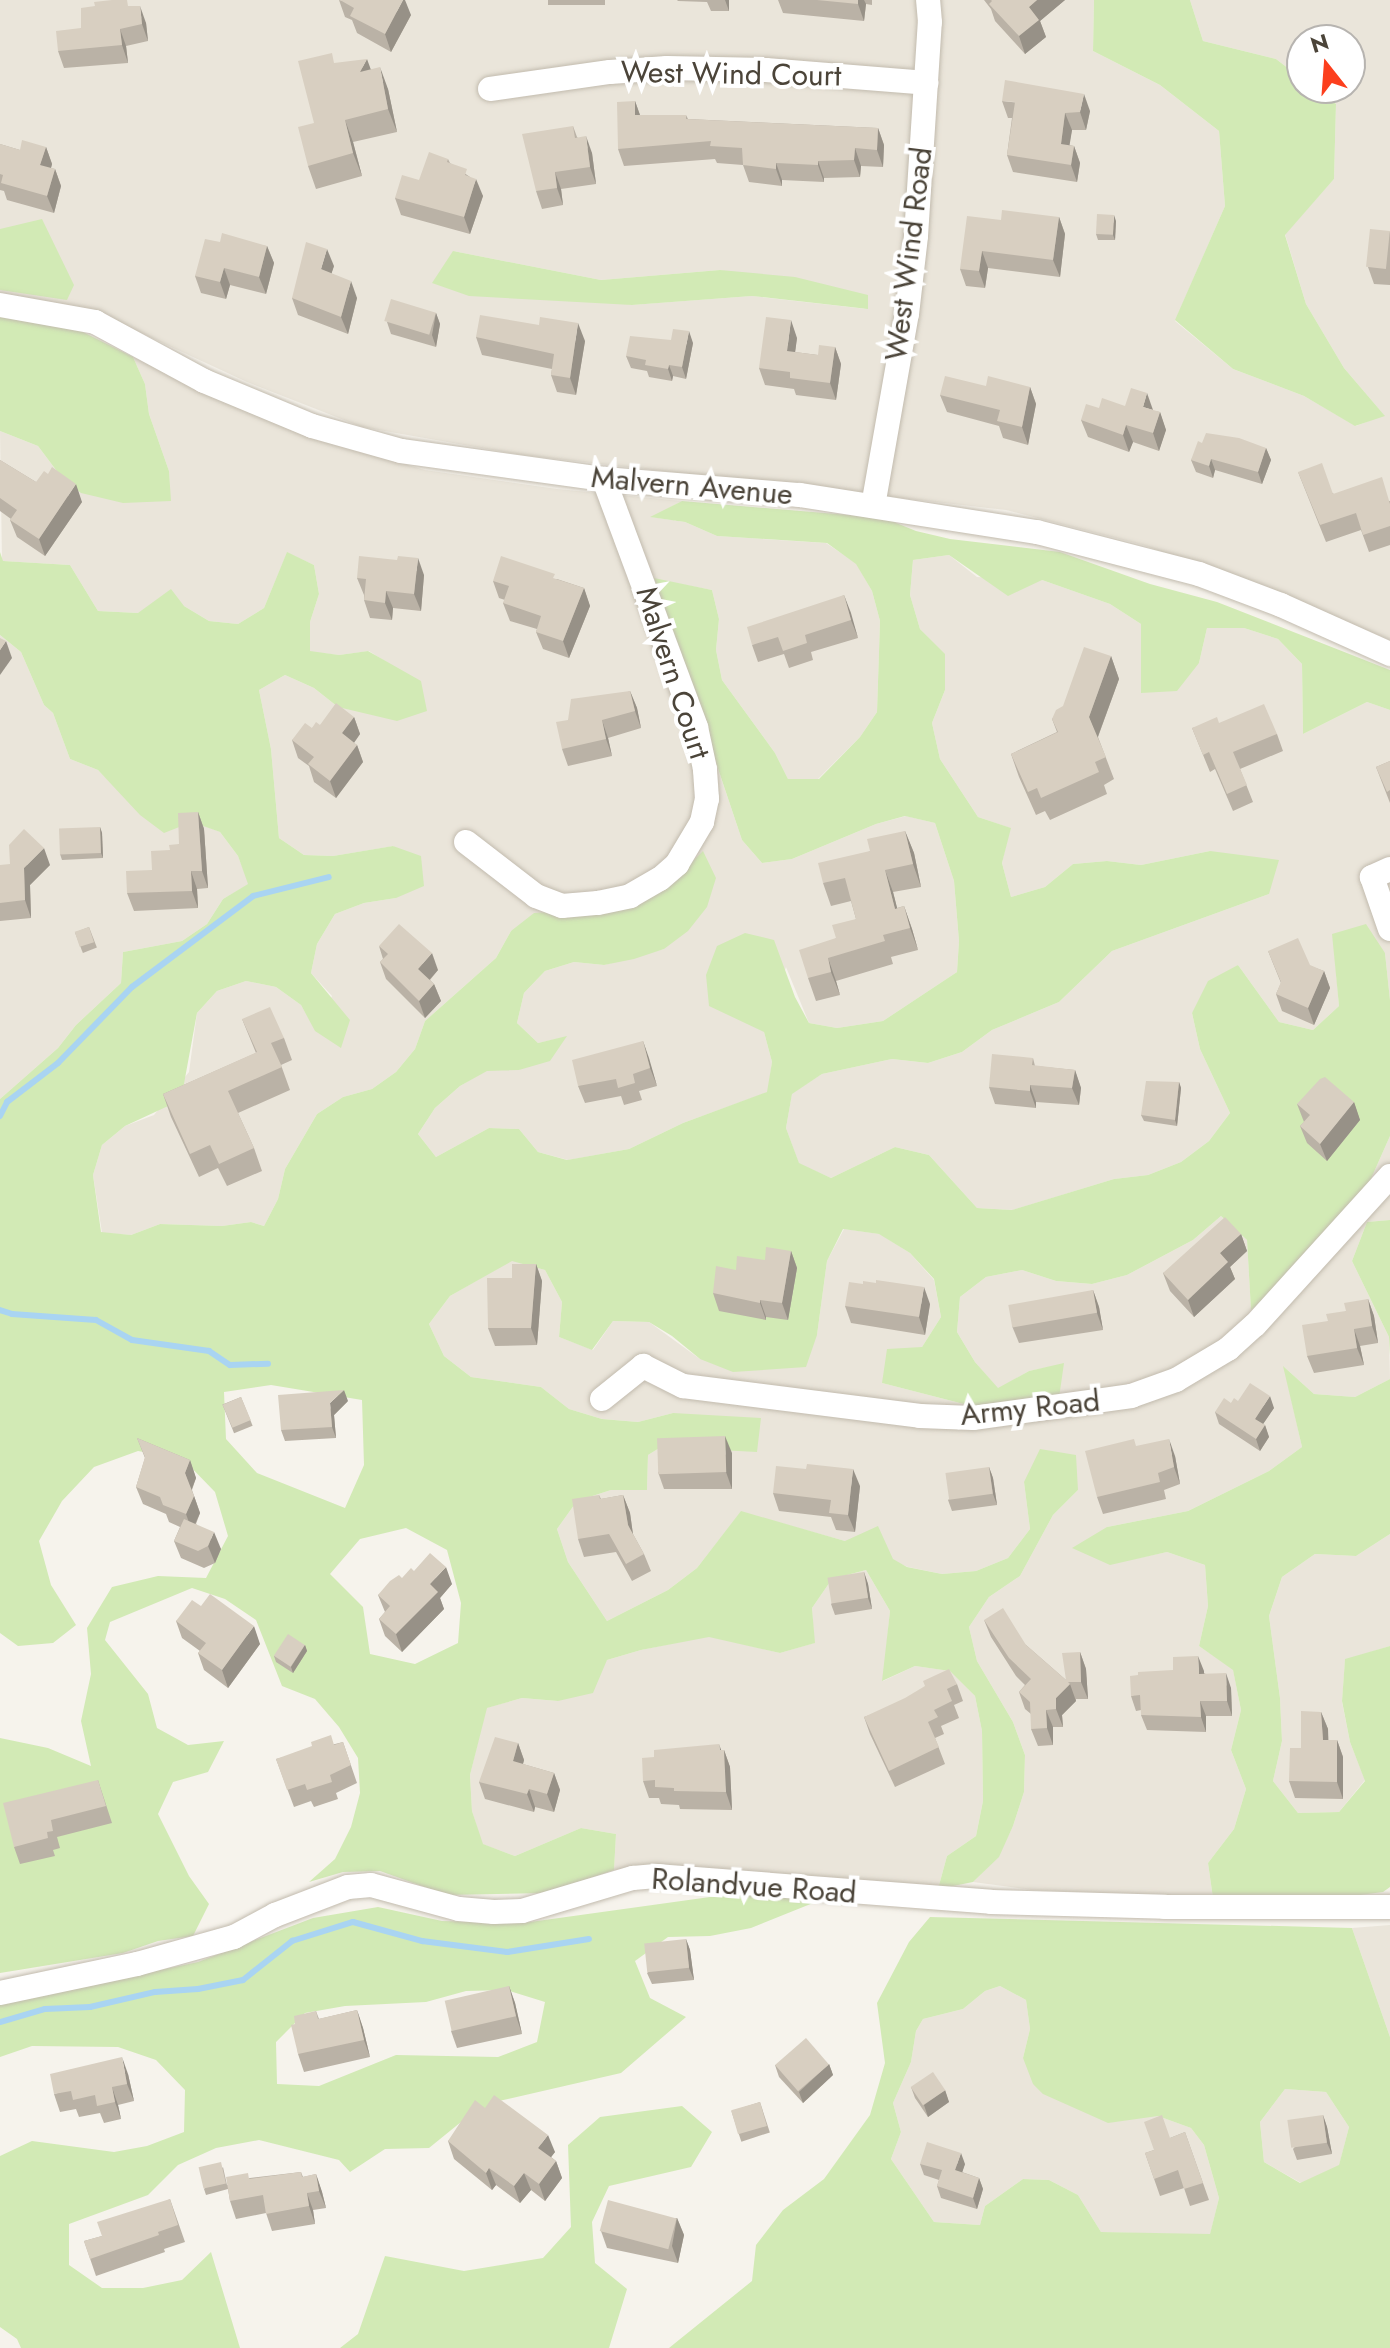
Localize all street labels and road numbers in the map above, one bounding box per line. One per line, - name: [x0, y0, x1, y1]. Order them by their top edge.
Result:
- street label: West Wind Court: [620, 54, 842, 94]
- street label: West Wind Road: [878, 145, 940, 363]
- street label: Malvern Avenue: [590, 459, 794, 513]
- street label: Malvern Court: [628, 582, 718, 764]
- street label: Army Road: [958, 1383, 1102, 1433]
- street label: Rolandvue Road: [650, 1861, 858, 1911]

